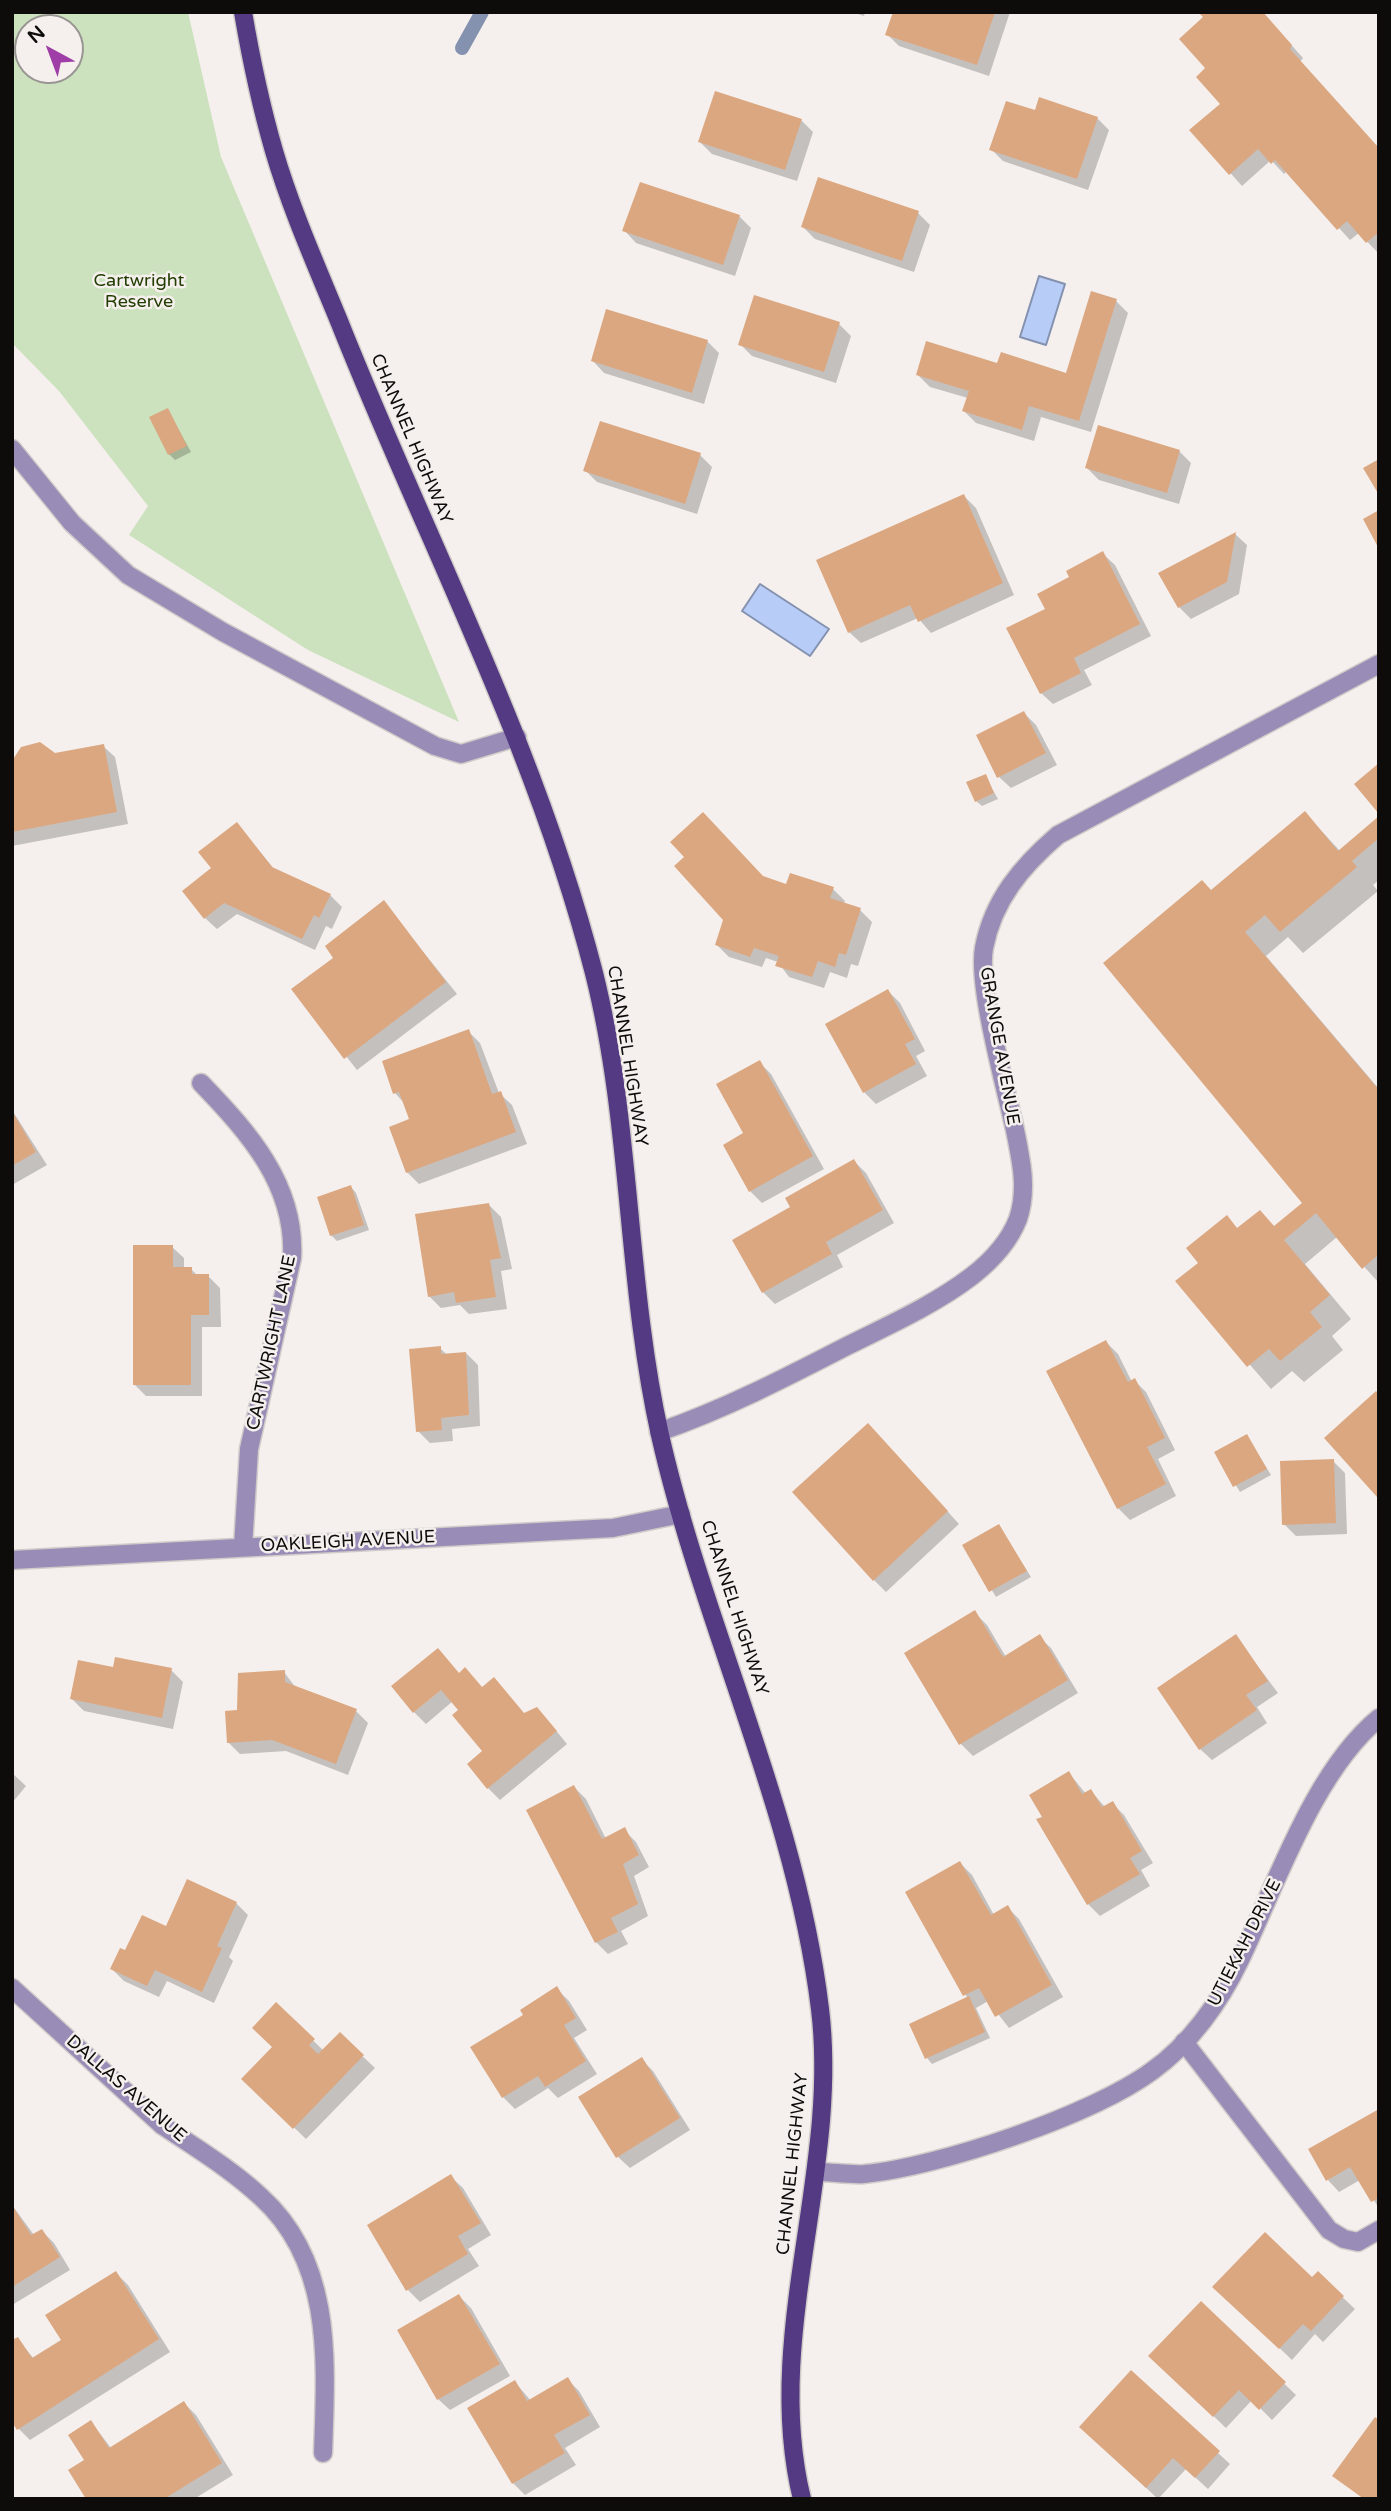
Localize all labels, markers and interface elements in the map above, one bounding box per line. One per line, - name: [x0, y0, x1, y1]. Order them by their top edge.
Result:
- north arrow: [14, 14, 84, 84]
- text: N: [24, 21, 50, 48]
- park label: Cartwright Reserve: [94, 270, 184, 312]
- street label: CHANNEL HIGHWAY: [365, 351, 457, 527]
- street label: CHANNEL HIGHWAY: [602, 964, 652, 1148]
- street label: GRANGE AVENUE: [974, 965, 1024, 1127]
- street label: CARTWRIGHT LANE: [243, 1254, 301, 1432]
- street label: CHANNEL HIGHWAY: [695, 1518, 773, 1698]
- street label: OAKLEIGH AVENUE: [260, 1527, 436, 1557]
- street label: UTIEKAH DRIVE: [1204, 1876, 1286, 2010]
- street label: DALLAS AVENUE: [61, 2031, 191, 2147]
- street label: CHANNEL HIGHWAY: [773, 2072, 813, 2256]

